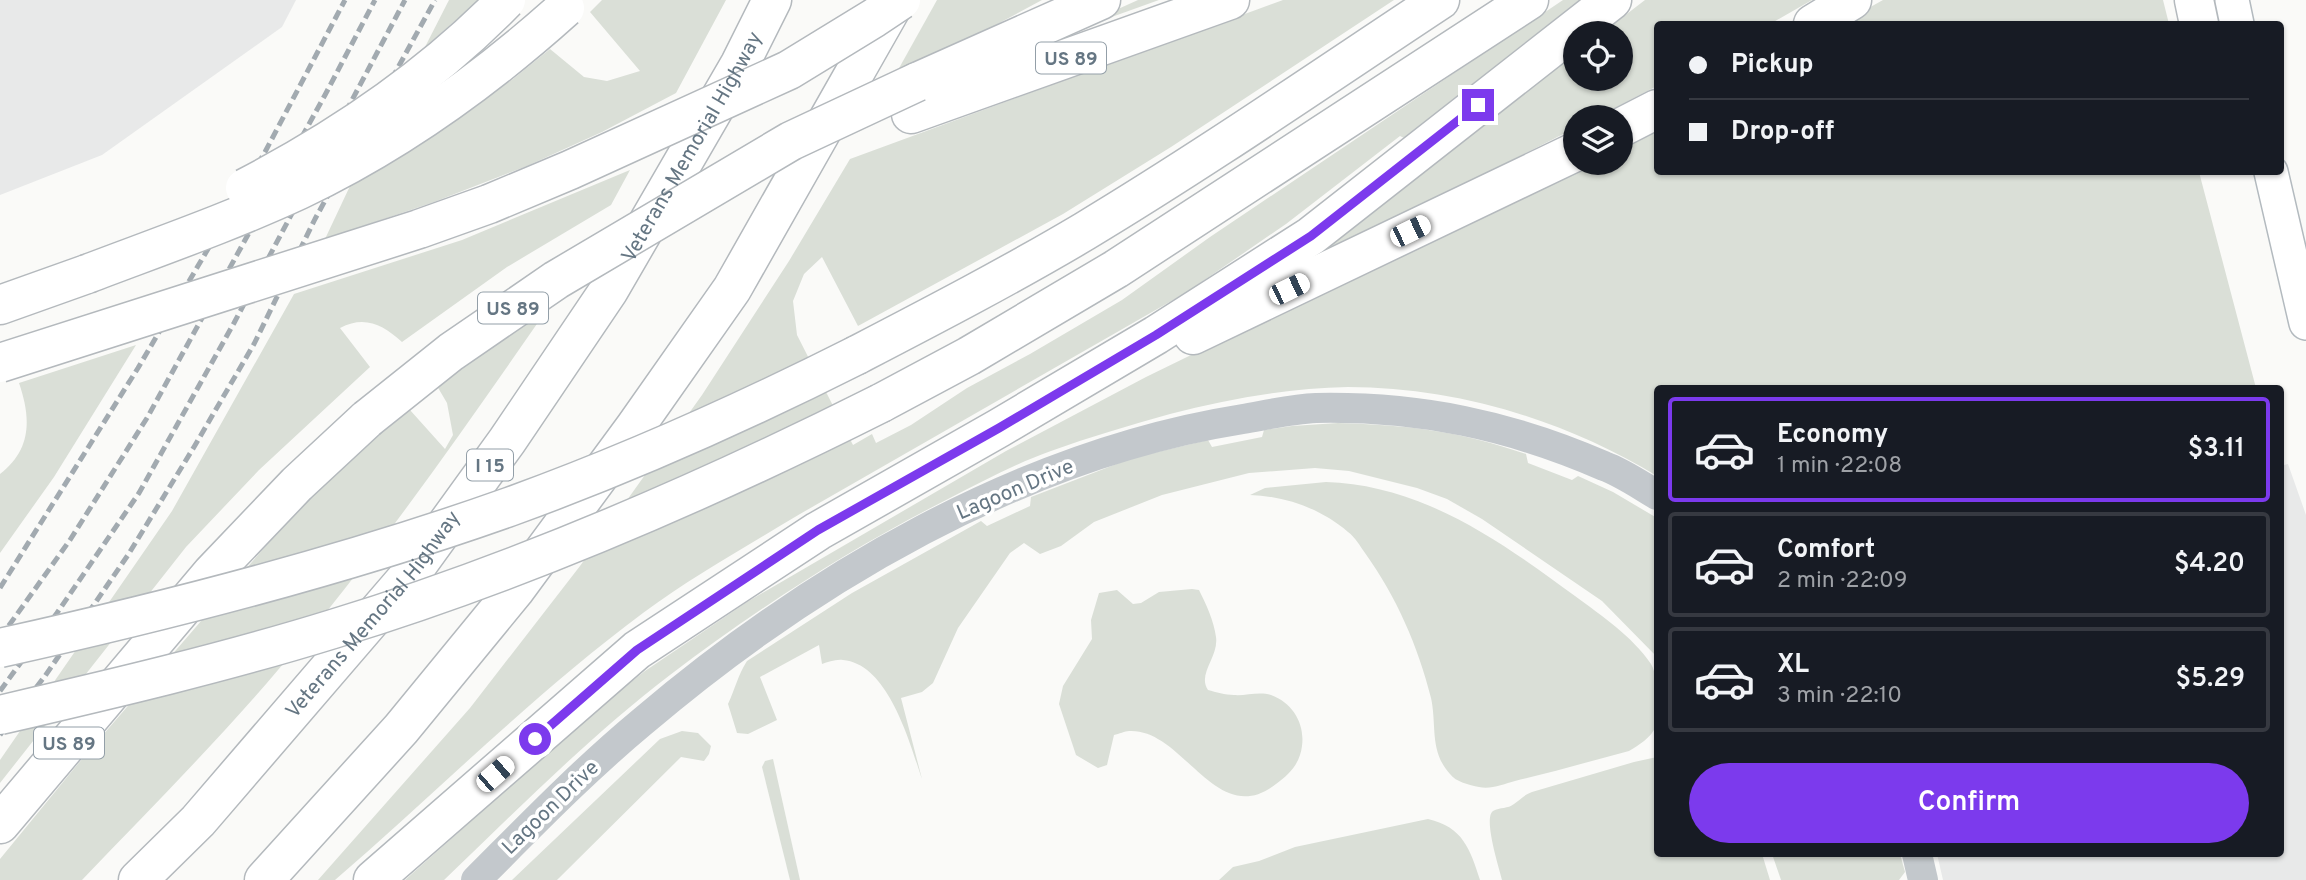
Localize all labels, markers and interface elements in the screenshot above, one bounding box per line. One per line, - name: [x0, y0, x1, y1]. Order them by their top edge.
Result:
- map controls: [1563, 21, 1633, 175]
- button: locate: [1563, 21, 1633, 91]
- street label: Veterans Memorial Highway: [616, 27, 769, 267]
- road number: US 89: [1036, 43, 1106, 74]
- text: Pickup: [1731, 49, 1814, 82]
- route end: [1462, 89, 1494, 121]
- button: layers: [1563, 105, 1633, 175]
- text: Drop-off: [1731, 116, 1834, 149]
- car: [1387, 212, 1434, 250]
- car: [1266, 270, 1313, 308]
- road number: US 89: [478, 292, 548, 324]
- icon: car: [1693, 418, 1756, 481]
- text: Economy: [1777, 419, 1888, 452]
- text: $3.11: [2188, 433, 2245, 466]
- road number: I 15: [467, 450, 513, 480]
- text: 1 min · 22:08: [1777, 452, 1902, 481]
- street label: Lagoon Drive: [953, 454, 1078, 527]
- street label: Veterans Memorial Highway: [280, 506, 467, 724]
- icon: car: [1693, 533, 1756, 596]
- text: Comfort: [1777, 534, 1875, 567]
- text: $4.20: [2174, 548, 2245, 581]
- text: 2 min · 22:09: [1777, 567, 1907, 596]
- icon: car: [1693, 648, 1756, 711]
- text: XL: [1777, 649, 1809, 682]
- text: $5.29: [2176, 663, 2245, 696]
- text: 3 min · 22:10: [1777, 682, 1902, 711]
- route start: [519, 723, 551, 755]
- road number: US 89: [34, 728, 104, 758]
- car: [473, 752, 518, 796]
- street label: Lagoon Drive: [497, 755, 605, 861]
- button: Confirm: [1689, 763, 2249, 843]

